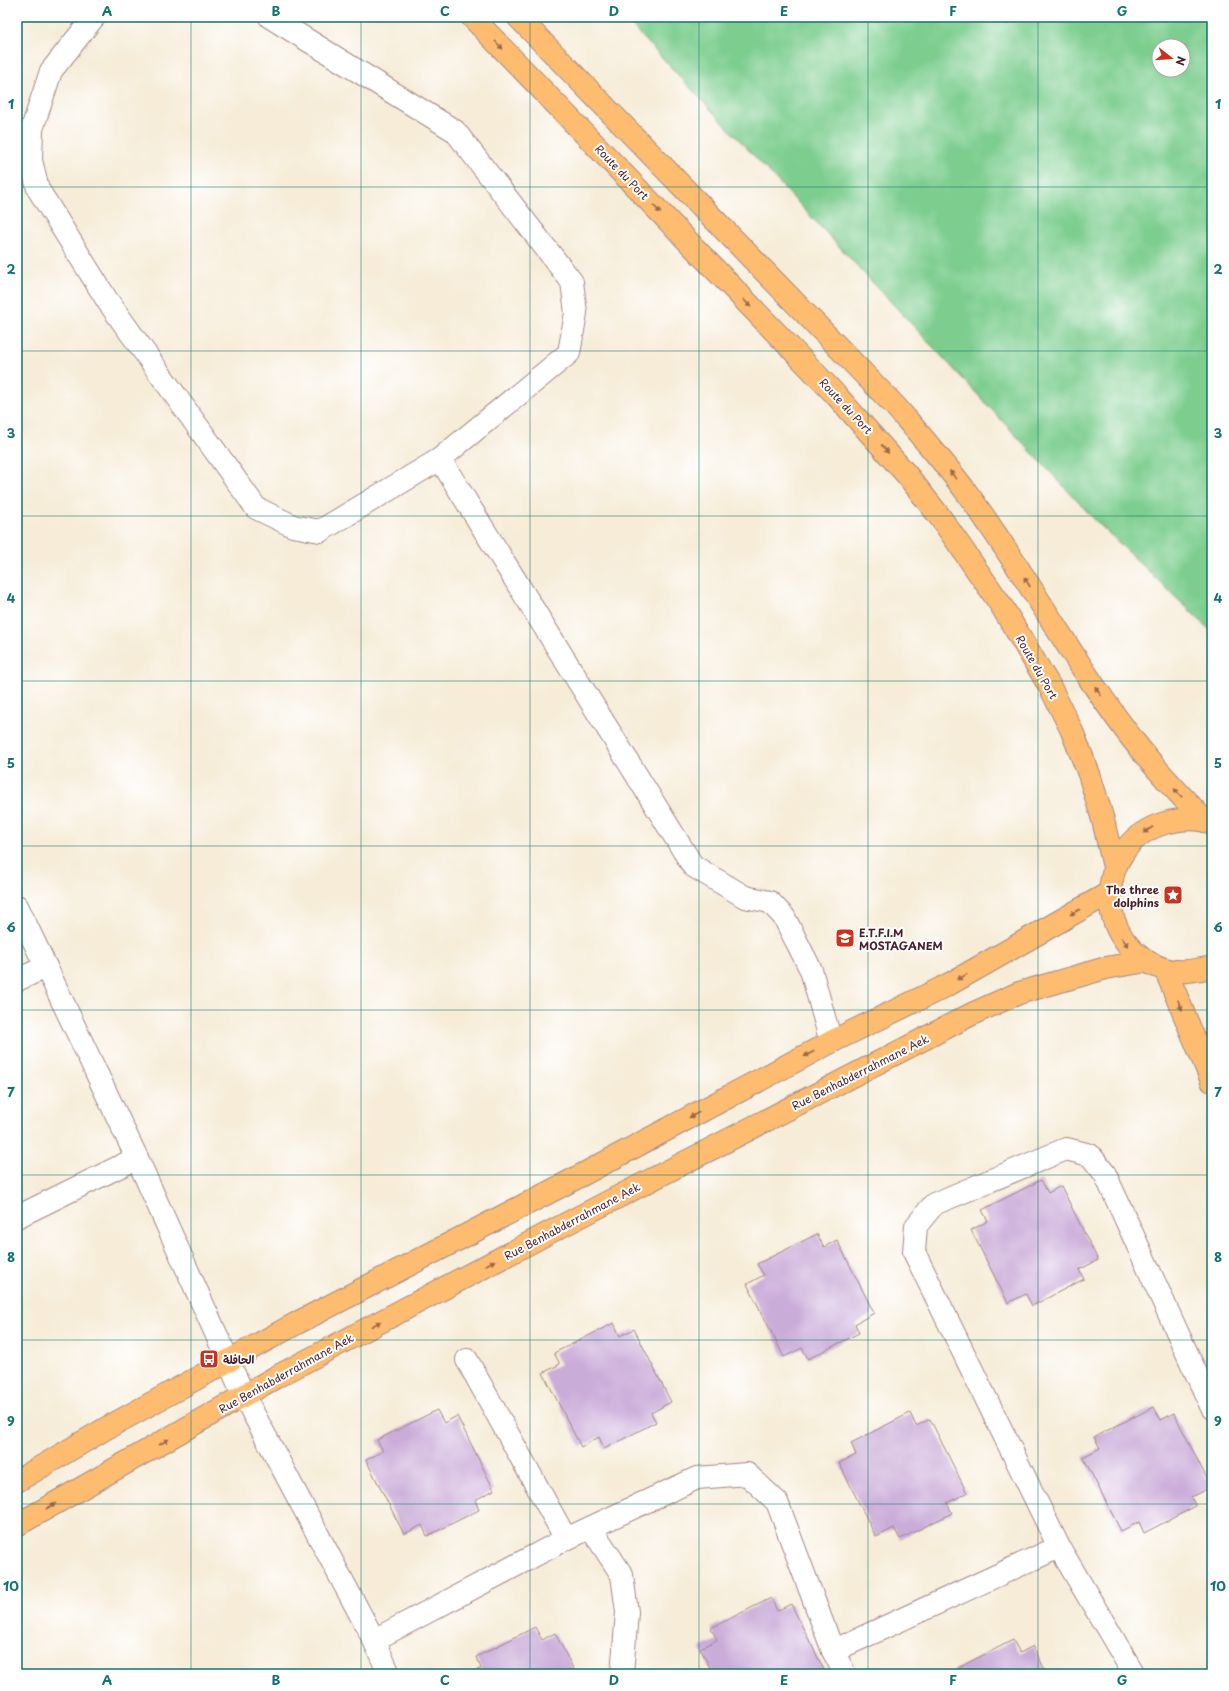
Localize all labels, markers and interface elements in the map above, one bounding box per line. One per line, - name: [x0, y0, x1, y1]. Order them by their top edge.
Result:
- text: A: [102, 1, 112, 20]
- text: B: [272, 1, 281, 20]
- text: C: [440, 1, 450, 20]
- text: D: [609, 1, 619, 20]
- text: E: [780, 1, 788, 20]
- text: F: [949, 1, 957, 20]
- text: G: [1117, 1, 1127, 20]
- north arrow: [1151, 38, 1191, 78]
- one-way arrow: [494, 40, 504, 50]
- text: N: [1172, 54, 1190, 68]
- text: 1: [8, 94, 14, 113]
- text: 1: [1215, 94, 1221, 113]
- street label: Route du Port: [591, 140, 653, 204]
- one-way arrow: [652, 204, 662, 214]
- text: 2: [6, 259, 16, 278]
- text: 2: [1213, 259, 1223, 278]
- one-way arrow: [742, 298, 752, 308]
- street label: Route du Port: [815, 374, 877, 438]
- text: 3: [7, 423, 16, 442]
- text: 3: [1214, 423, 1223, 442]
- one-way arrow: [880, 443, 889, 454]
- one-way arrow: [948, 469, 957, 480]
- one-way arrow: [1023, 576, 1030, 588]
- text: 4: [7, 588, 16, 607]
- text: 4: [1214, 588, 1223, 607]
- street label: Route du Port: [1012, 632, 1062, 703]
- one-way arrow: [1094, 685, 1102, 696]
- text: 5: [7, 753, 15, 772]
- text: 5: [1214, 753, 1222, 772]
- one-way arrow: [1173, 788, 1183, 798]
- one-way arrow: [1143, 826, 1153, 834]
- place label: The three dolphins: [1106, 881, 1160, 911]
- place icon: The three dolphins: [1162, 884, 1184, 906]
- one-way arrow: [1069, 908, 1081, 915]
- text: 6: [6, 917, 16, 936]
- text: 6: [1213, 917, 1223, 936]
- place label: E.T.F.I.M MOSTAGANEM: [859, 924, 943, 954]
- school or university icon: E.T.F.I.M MOSTAGANEM: [834, 927, 856, 949]
- one-way arrow: [1121, 936, 1129, 947]
- one-way arrow: [956, 973, 968, 980]
- one-way arrow: [1177, 1000, 1183, 1011]
- street label: Rue Benhabderrahmane Aek: [789, 1030, 932, 1114]
- one-way arrow: [803, 1051, 814, 1057]
- text: 7: [7, 1082, 15, 1101]
- text: 7: [1214, 1082, 1222, 1101]
- one-way arrow: [688, 1112, 700, 1119]
- street label: Rue Benhabderrahmane Aek: [501, 1178, 643, 1264]
- text: 8: [7, 1247, 15, 1266]
- text: 8: [1214, 1247, 1222, 1266]
- one-way arrow: [485, 1260, 496, 1267]
- one-way arrow: [370, 1321, 381, 1328]
- street label: Rue Benhabderrahmane Aek: [215, 1329, 357, 1417]
- bus stop icon: الحافلة: [198, 1348, 220, 1370]
- place label: الحافلة: [223, 1351, 255, 1368]
- text: 9: [7, 1411, 15, 1430]
- text: 9: [1214, 1411, 1222, 1430]
- one-way arrow: [158, 1438, 170, 1445]
- one-way arrow: [45, 1503, 57, 1509]
- text: 10: [3, 1576, 19, 1595]
- text: 10: [1210, 1576, 1226, 1595]
- text: A: [102, 1670, 112, 1689]
- text: B: [272, 1670, 281, 1689]
- text: C: [440, 1670, 450, 1689]
- text: D: [609, 1670, 619, 1689]
- text: E: [780, 1670, 788, 1689]
- text: F: [949, 1670, 957, 1689]
- text: G: [1117, 1670, 1127, 1689]

